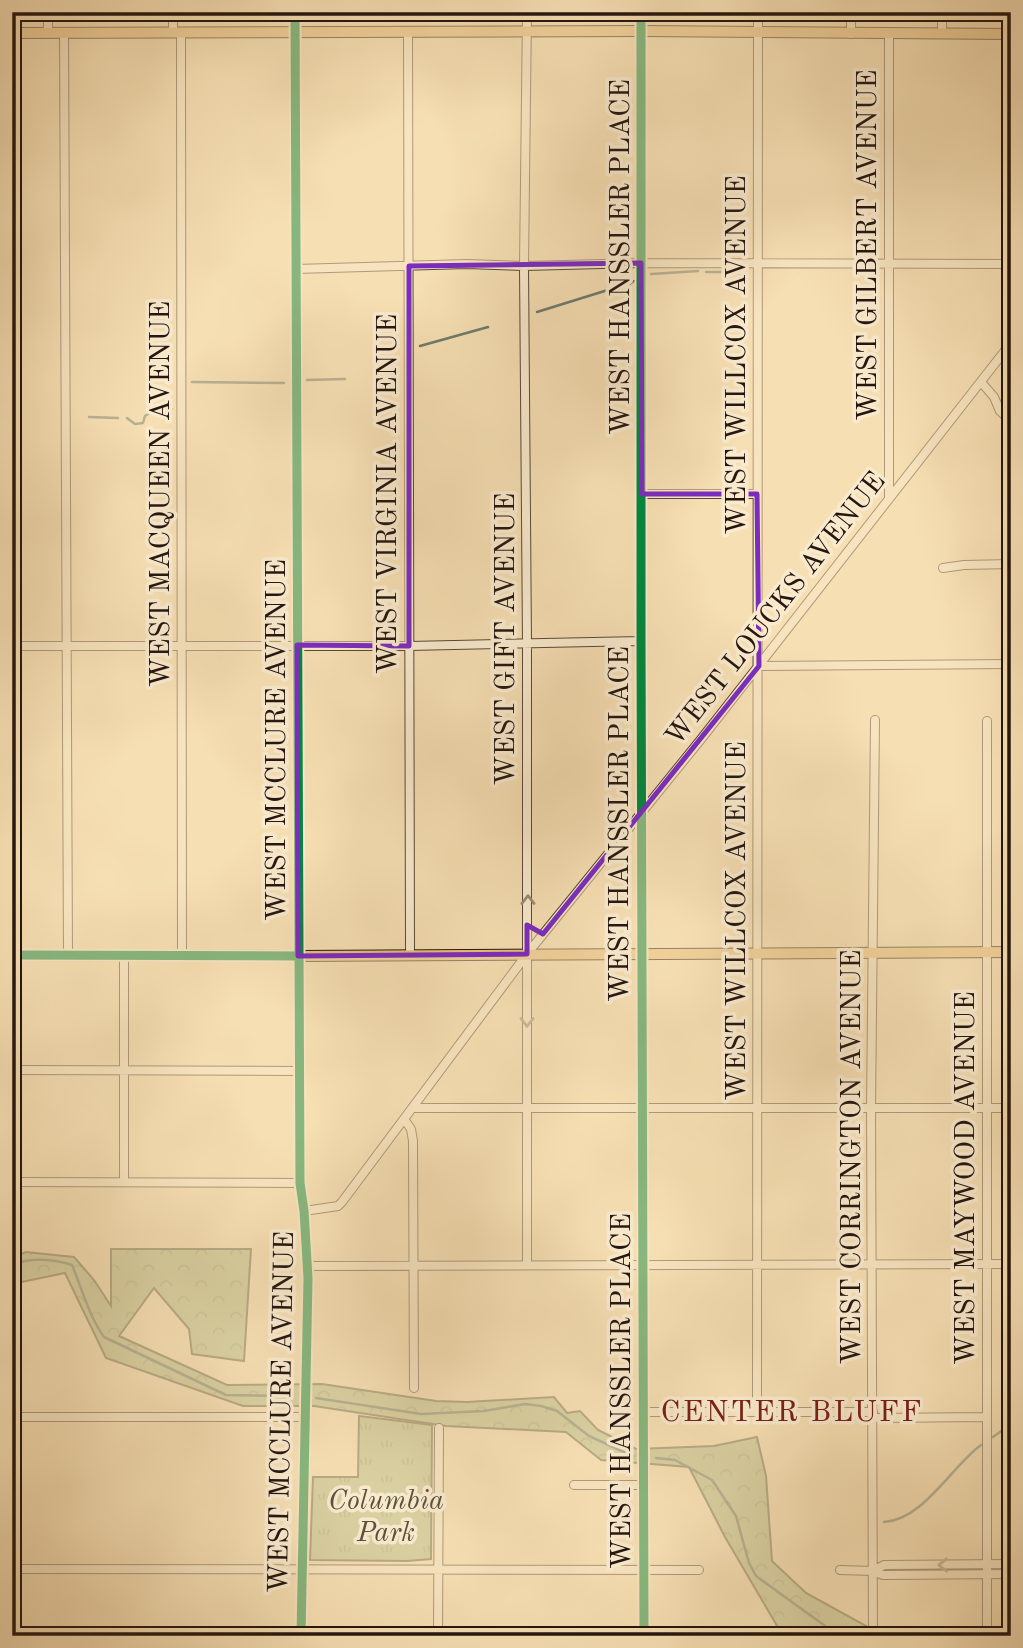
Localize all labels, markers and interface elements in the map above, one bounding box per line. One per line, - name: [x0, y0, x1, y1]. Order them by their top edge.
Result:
- street label: WEST GILBERT AVENUE: [855, 69, 883, 421]
- street label: WEST HANSSLER PLACE: [608, 79, 636, 435]
- street label: WEST WILLCOX AVENUE: [724, 175, 752, 535]
- street label: WEST MACQUEEN AVENUE: [148, 301, 176, 687]
- street label: WEST VIRGINIA AVENUE: [375, 314, 403, 674]
- street label: WEST LOUCKS AVENUE: [661, 468, 892, 752]
- street label: WEST GIFT AVENUE: [493, 493, 521, 785]
- street label: WEST MCCLURE AVENUE: [264, 559, 292, 921]
- street label: WEST HANSSLER PLACE: [607, 646, 635, 1002]
- street label: WEST WILLCOX AVENUE: [724, 741, 752, 1101]
- one-way arrow: [520, 894, 536, 905]
- street label: WEST CORRINGTON AVENUE: [839, 949, 867, 1365]
- street label: WEST MAYWOOD AVENUE: [953, 991, 981, 1365]
- one-way arrow: [519, 1018, 535, 1028]
- street label: WEST HANSSLER PLACE: [609, 1213, 637, 1569]
- street label: WEST MCCLURE AVENUE: [266, 1231, 300, 1593]
- district label: CENTER BLUFF: [661, 1398, 923, 1428]
- park label: Columbia Park: [328, 1488, 444, 1548]
- one-way arrow: [937, 1557, 948, 1572]

